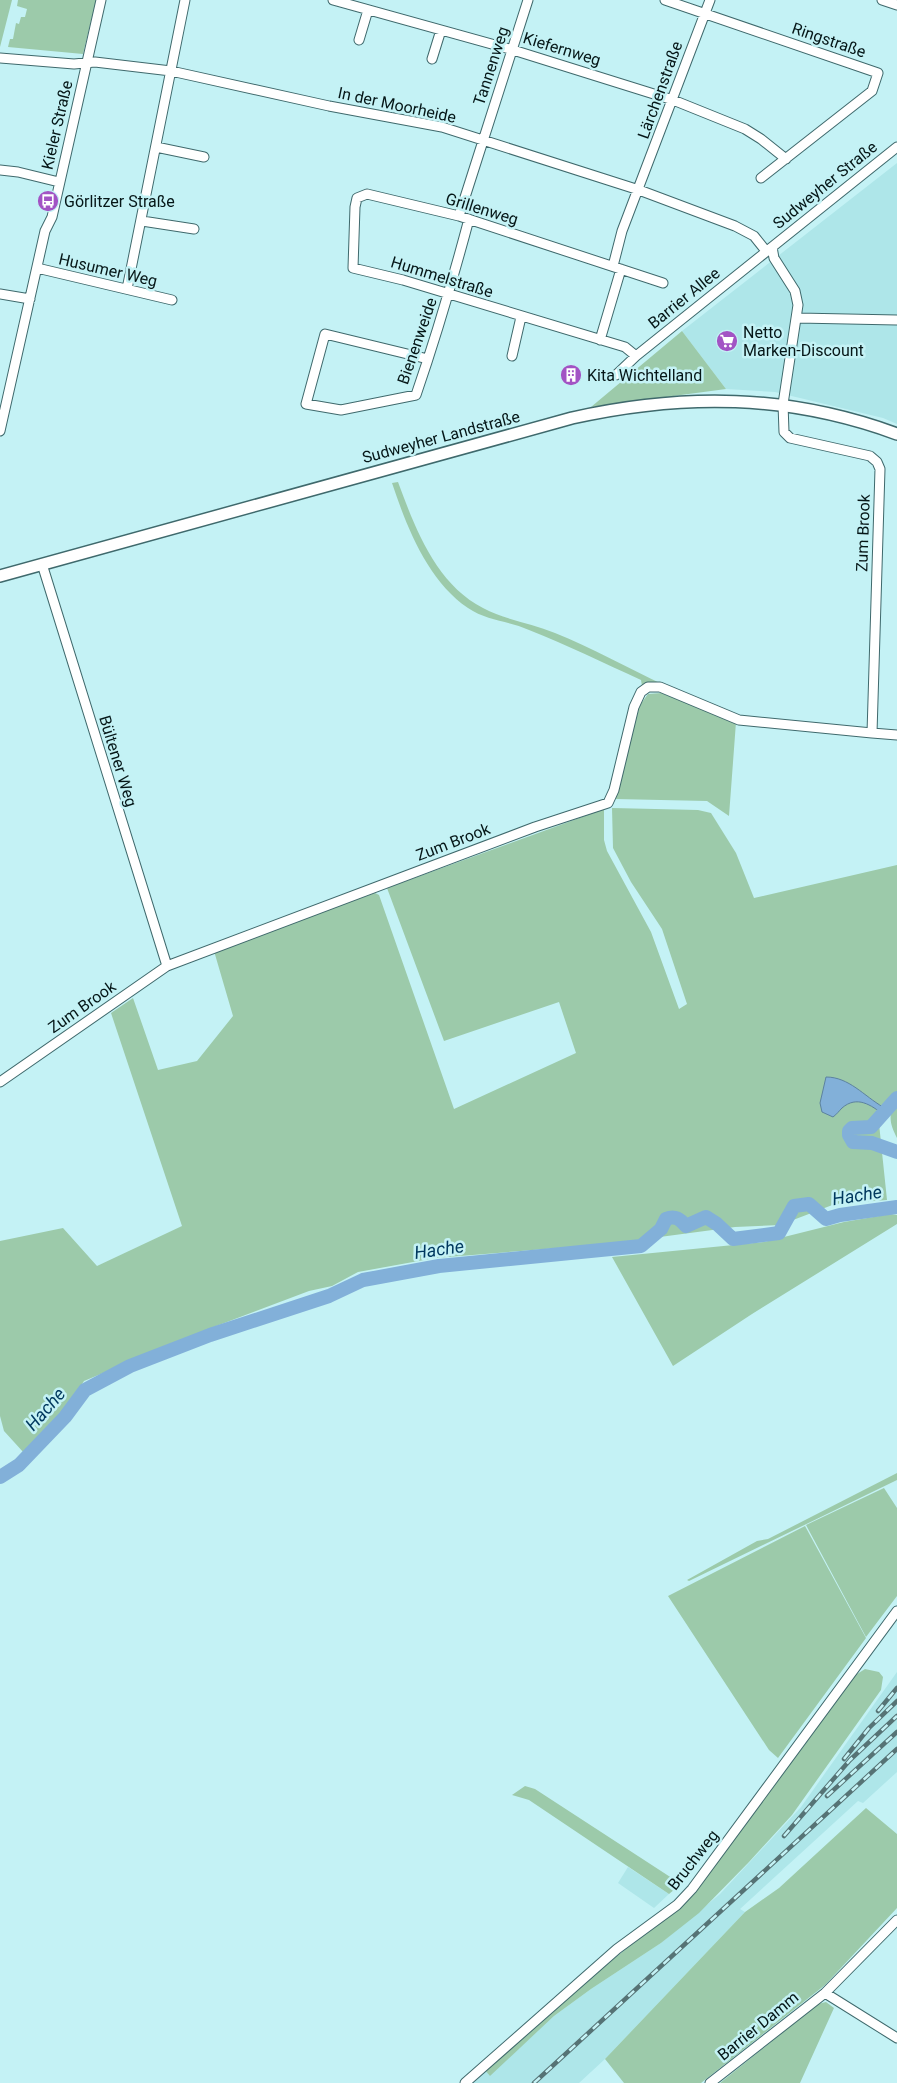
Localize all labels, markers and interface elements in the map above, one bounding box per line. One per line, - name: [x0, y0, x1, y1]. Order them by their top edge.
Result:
- street label: Ringstraße: [790, 19, 868, 61]
- street label: Tannenweg: [469, 24, 513, 108]
- street label: Kiefernweg: [521, 28, 603, 70]
- street label: Lärchenstraße: [634, 39, 686, 141]
- street label: Kieler Straße: [38, 79, 76, 171]
- street label: In der Moorheide: [336, 83, 458, 127]
- street label: Sudweyher Straße: [769, 137, 881, 233]
- bus stop icon: Görlitzer Straße: [36, 189, 60, 213]
- street label: Grillenweg: [443, 189, 521, 229]
- place label: Görlitzer Straße: [64, 192, 175, 211]
- street label: Husumer Weg: [57, 249, 159, 291]
- street label: Hummelstraße: [389, 252, 495, 302]
- street label: Barrier Allee: [644, 263, 724, 333]
- street label: Bienenweide: [393, 295, 441, 387]
- place label: Netto Marken-Discount: [743, 323, 864, 360]
- supermarket icon: Netto Marken-Discount: [715, 329, 739, 353]
- building icon: Kita Wichtelland: [559, 363, 583, 387]
- place label: Kita Wichtelland: [587, 366, 702, 385]
- street label: Sudweyher Landstraße: [360, 407, 522, 467]
- street label: Zum Brook: [852, 493, 874, 572]
- street label: Bültener Weg: [95, 713, 141, 809]
- street label: Zum Brook: [413, 819, 494, 865]
- street label: Zum Brook: [45, 976, 120, 1037]
- water label: Hache: [831, 1181, 883, 1209]
- water label: Hache: [413, 1235, 465, 1263]
- water label: Hache: [21, 1383, 69, 1435]
- street label: Bruchweg: [664, 1826, 722, 1894]
- street label: Barrier Damm: [714, 1988, 802, 2064]

